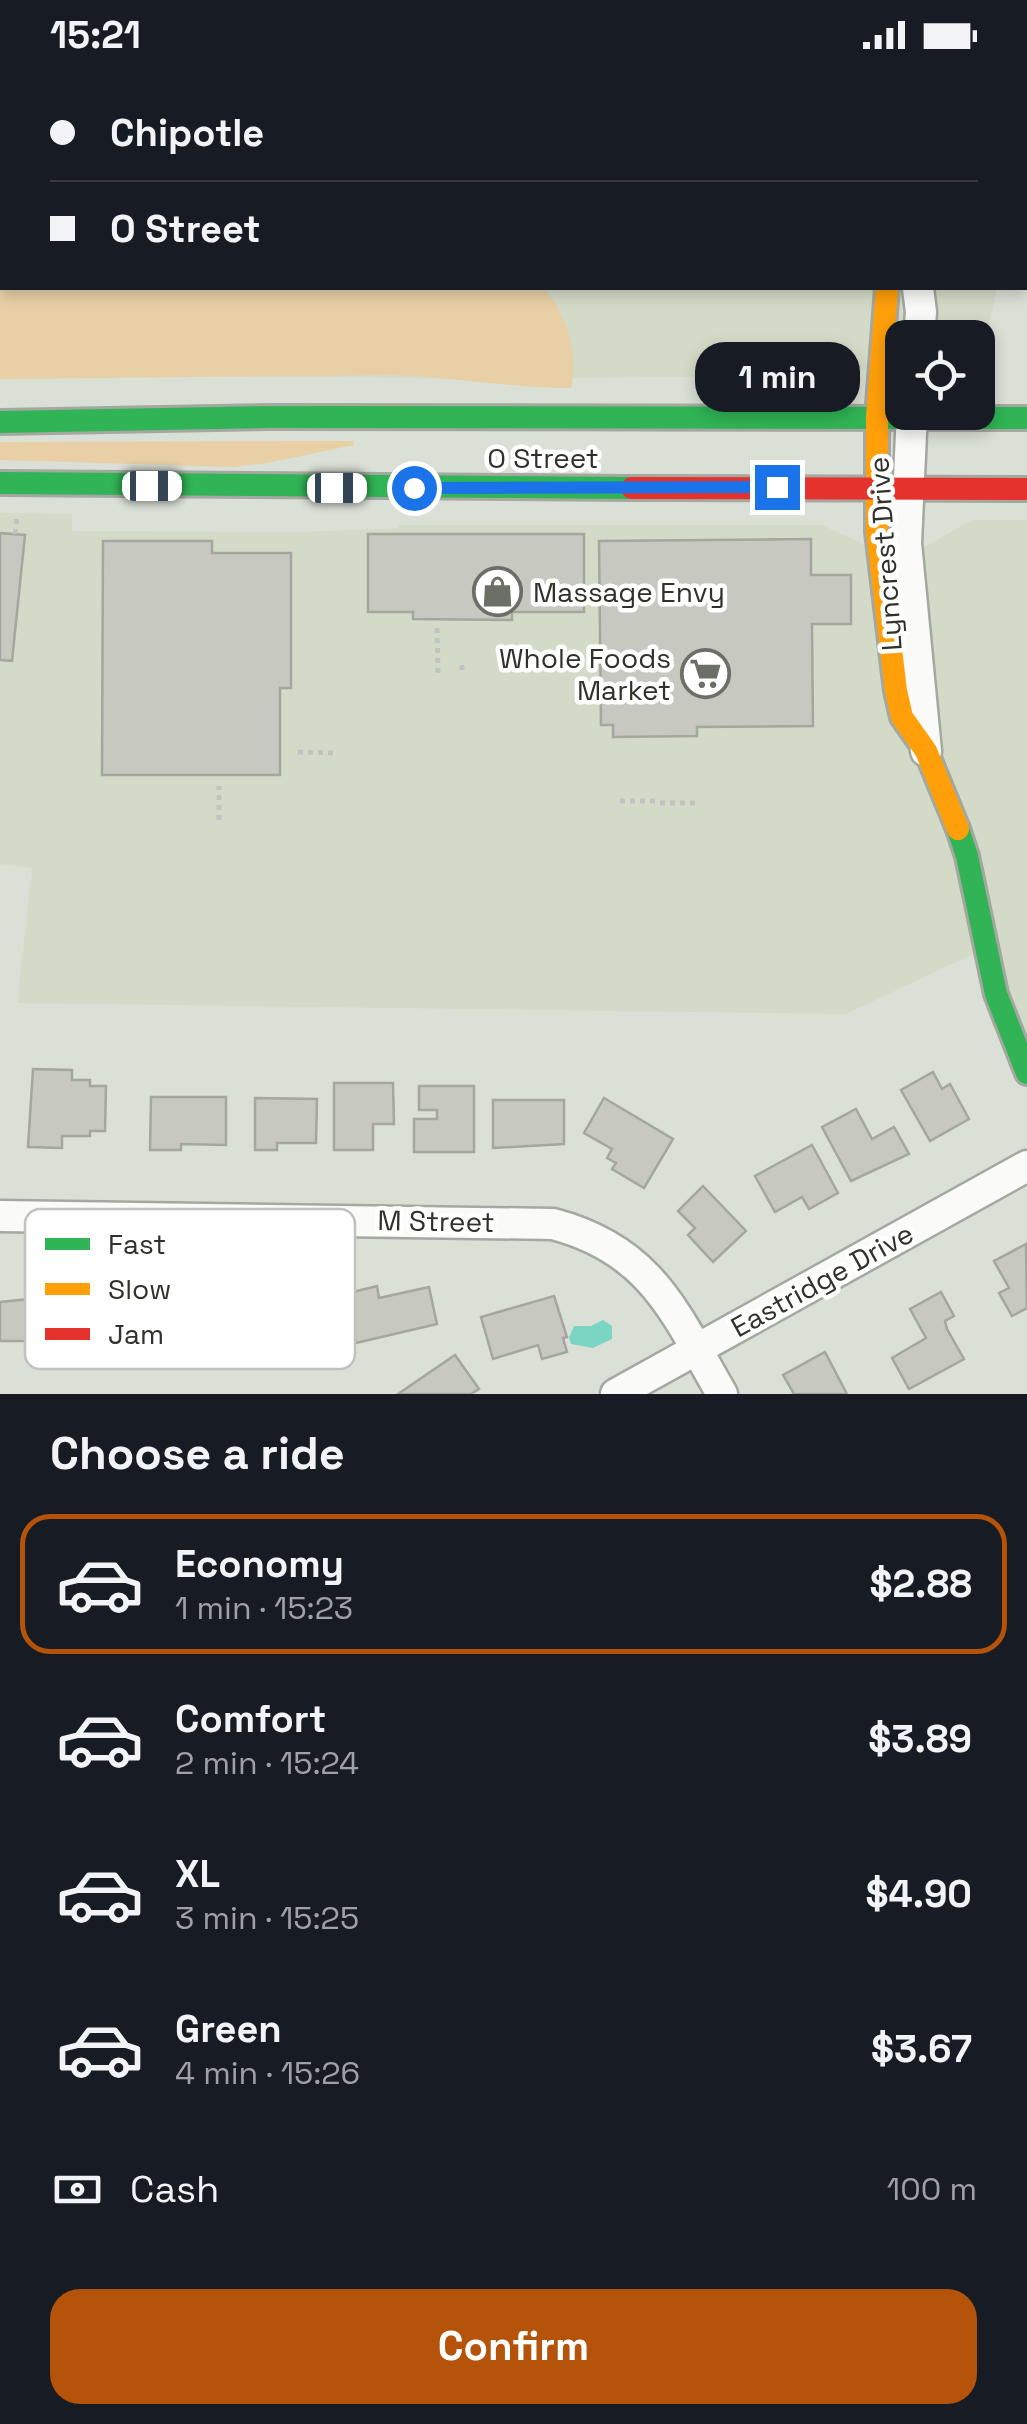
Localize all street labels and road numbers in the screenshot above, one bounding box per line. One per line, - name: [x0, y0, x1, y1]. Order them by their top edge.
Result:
- street label: O Street: [487, 440, 599, 476]
- street label: Lyncrest Drive: [860, 456, 910, 652]
- street label: M Street: [377, 1202, 495, 1240]
- street label: Eastridge Drive: [724, 1215, 920, 1345]

